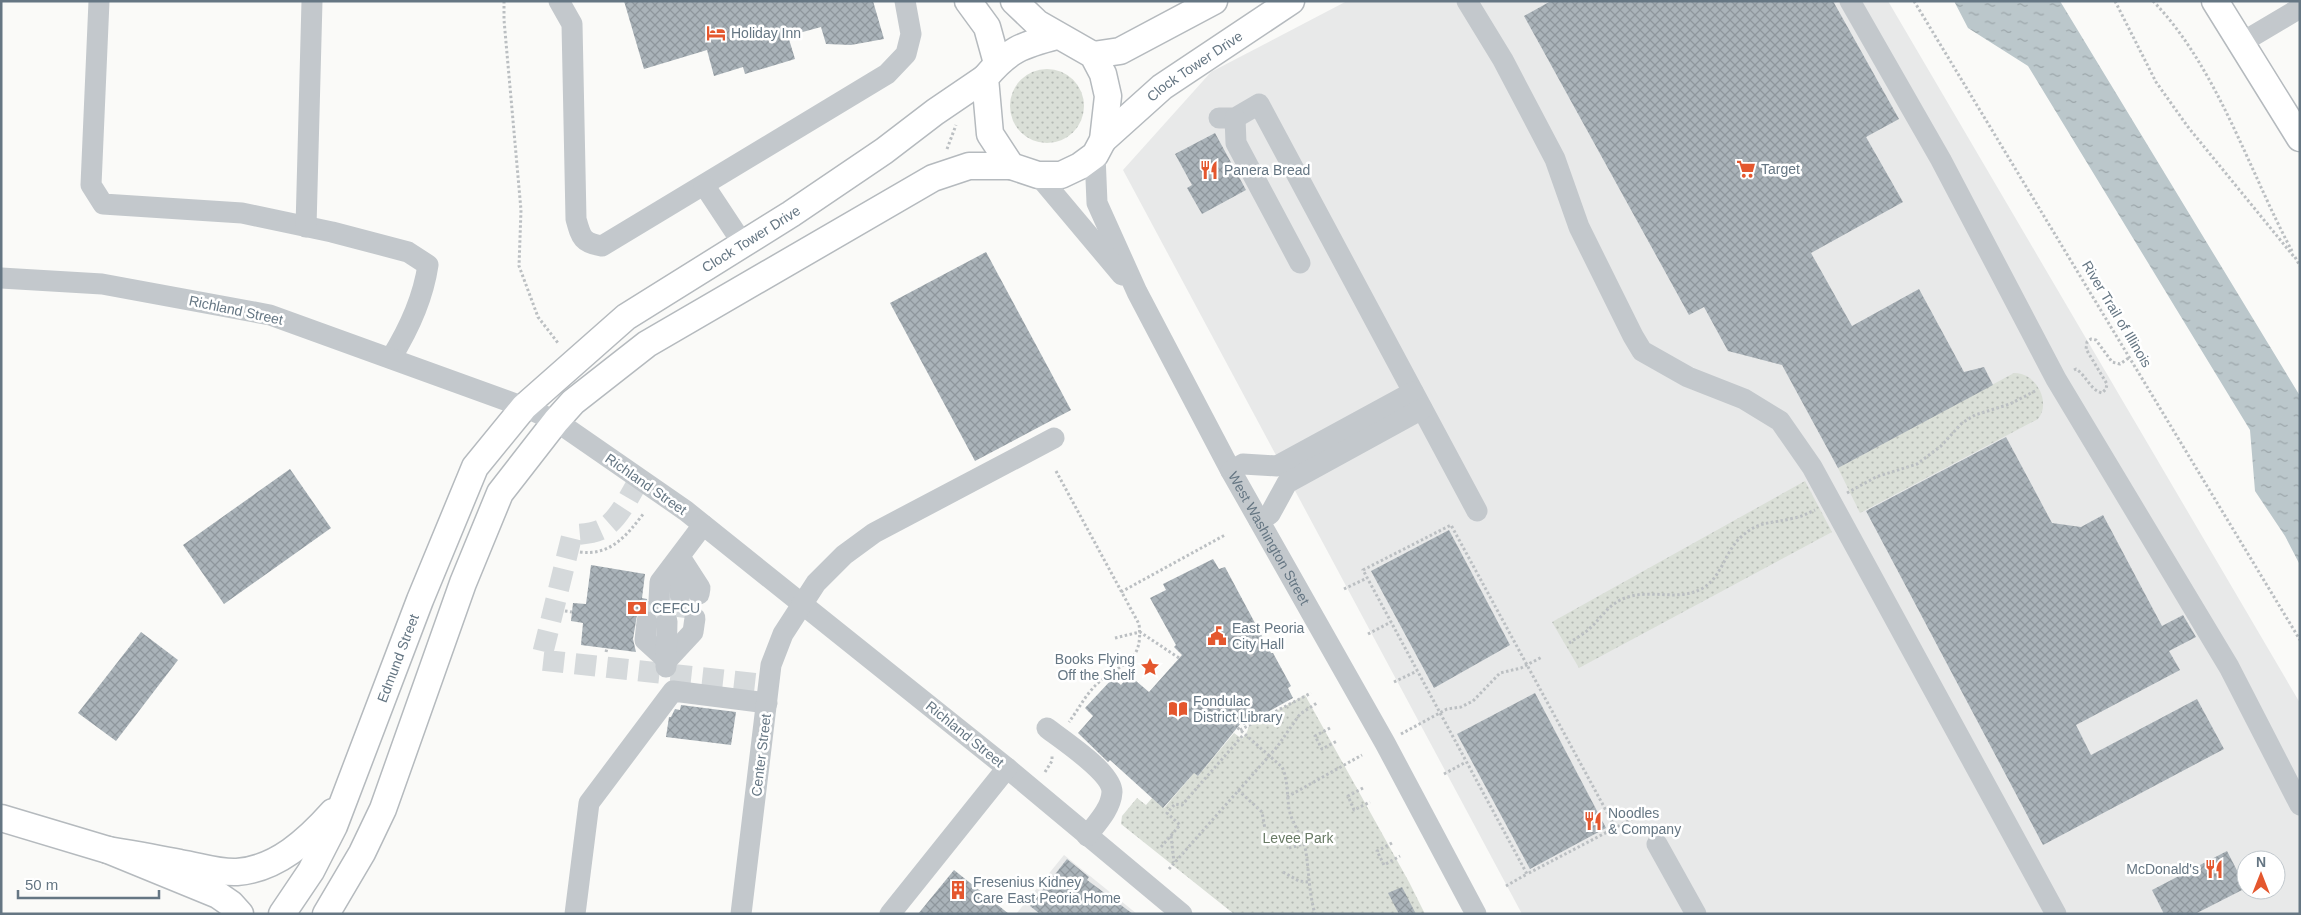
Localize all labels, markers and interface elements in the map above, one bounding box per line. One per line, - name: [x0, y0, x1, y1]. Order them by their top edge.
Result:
- hotel icon: Holiday Inn: [705, 22, 727, 44]
- place label: Holiday Inn: [731, 25, 801, 41]
- street label: Clock Tower Drive: [1144, 28, 1246, 105]
- supermarket icon: Target: [1735, 158, 1757, 180]
- restaurant icon: Panera Bread: [1198, 159, 1220, 181]
- place label: Target: [1761, 161, 1800, 177]
- place label: Panera Bread: [1224, 162, 1310, 178]
- street label: Clock Tower Drive: [699, 202, 803, 276]
- street label: River Trail of Illinois: [2079, 258, 2155, 370]
- street label: Richland Street: [188, 292, 285, 328]
- street label: Richland Street: [602, 450, 690, 518]
- street label: West Washington Street: [1225, 469, 1313, 608]
- bank icon: CEFCU: [626, 597, 648, 619]
- place label: CEFCU: [652, 600, 700, 616]
- street label: Edmund Street: [374, 612, 422, 705]
- place label: East Peoria City Hall: [1232, 620, 1305, 652]
- public building icon: East Peoria City Hall: [1206, 625, 1228, 647]
- place label: Books Flying Off the Shelf: [1055, 651, 1135, 683]
- place icon: Books Flying Off the Shelf: [1139, 656, 1161, 678]
- place label: Fondulac District Library: [1193, 693, 1282, 725]
- street label: Richland Street: [923, 698, 1007, 770]
- library icon: Fondulac District Library: [1167, 698, 1189, 720]
- street label: Center Street: [748, 713, 774, 797]
- place label: Noodles & Company: [1608, 805, 1681, 837]
- restaurant icon: Noodles & Company: [1582, 810, 1604, 832]
- park label: Levee Park: [1263, 830, 1334, 846]
- north arrow: [2236, 850, 2286, 900]
- text: N: [2256, 854, 2266, 870]
- restaurant icon: McDonald's: [2203, 858, 2225, 880]
- place label: McDonald's: [2126, 861, 2199, 877]
- scale bar: [18, 868, 159, 900]
- place label: Fresenius Kidney Care East Peoria Home: [973, 874, 1121, 906]
- text: 50 m: [25, 876, 58, 893]
- building icon: Fresenius Kidney Care East Peoria Home: [947, 879, 969, 901]

